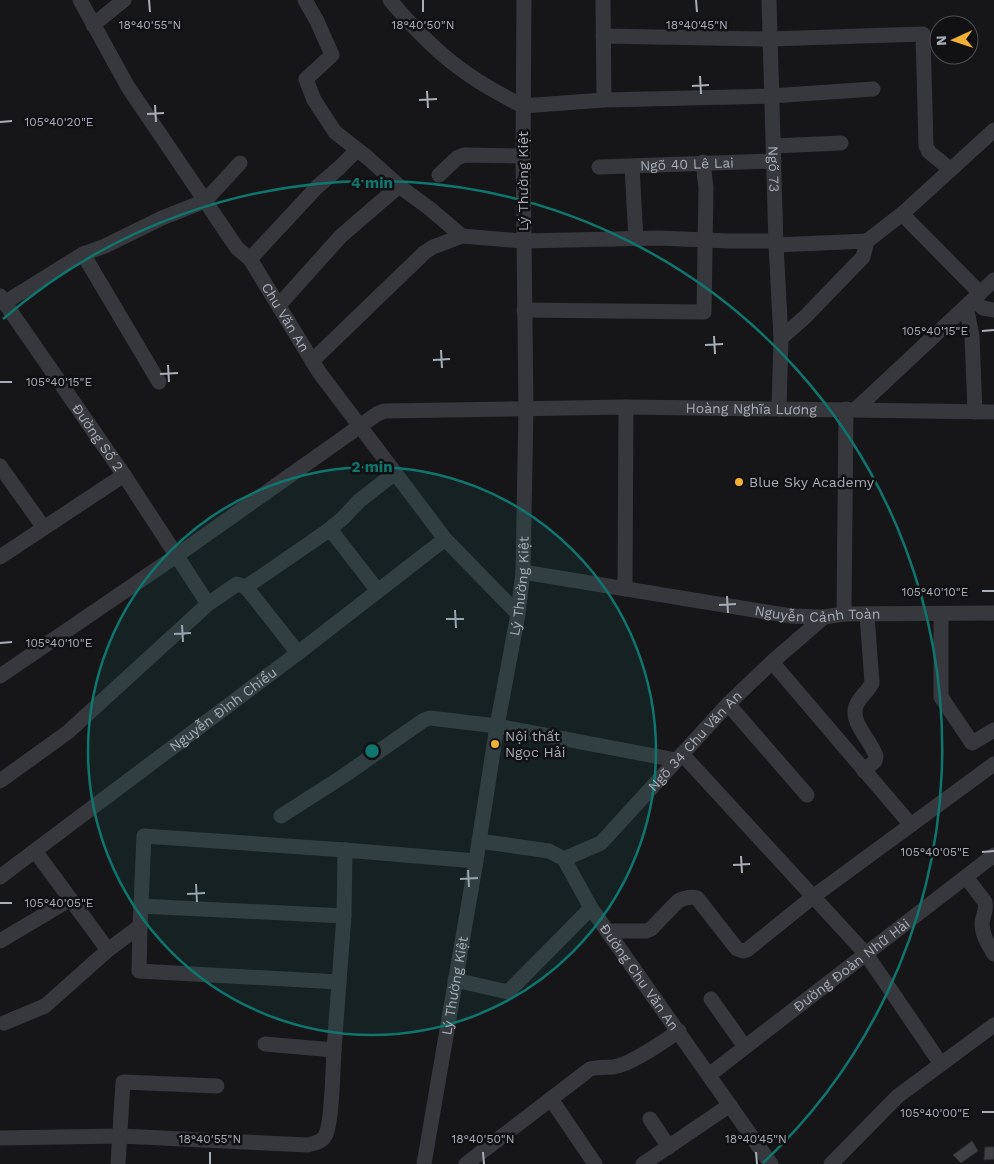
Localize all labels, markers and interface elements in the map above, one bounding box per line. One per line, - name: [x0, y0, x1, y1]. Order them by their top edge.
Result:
- north arrow: [929, 15, 979, 65]
- text: 18°40'55"N: [119, 18, 181, 32]
- text: 18°40'50"N: [392, 18, 455, 32]
- text: 18°40'45"N: [666, 18, 728, 32]
- text: N: [933, 35, 949, 46]
- text: 105°40'20"E: [25, 115, 94, 129]
- street label: Lý Thường Kiệt: [515, 131, 531, 231]
- street label: Ngõ 73: [765, 146, 782, 192]
- street label: Ngõ 40 Lê Lai: [640, 154, 734, 174]
- text: 4 min: [351, 174, 393, 192]
- street label: Chu Văn An: [258, 280, 313, 355]
- text: 105°40'15"E: [902, 324, 968, 338]
- text: 105°40'15"E: [26, 375, 92, 389]
- street label: Hoàng Nghĩa Lương: [686, 400, 817, 418]
- street label: Đường Số 2: [69, 401, 127, 474]
- text: 2 min: [351, 458, 393, 476]
- place label: Blue Sky Academy: [749, 474, 875, 490]
- marker: Blue Sky Academy: [733, 476, 745, 488]
- street label: Lý Thường Kiệt: [506, 536, 532, 637]
- text: 105°40'10"E: [902, 585, 969, 599]
- street label: Nguyễn Cảnh Toàn: [753, 602, 880, 625]
- text: 105°40'10"E: [26, 636, 93, 650]
- street label: Nguyễn Đình Chiểu: [166, 664, 280, 755]
- street label: Ngõ 34 Chu Văn An: [645, 687, 745, 794]
- place label: Nội thất Ngọc Hải: [505, 728, 565, 760]
- marker: Nội thất Ngọc Hải: [489, 738, 501, 750]
- centre of rings: [363, 742, 381, 760]
- text: 105°40'05"E: [901, 845, 970, 859]
- text: 105°40'05"E: [25, 896, 94, 910]
- street label: Đường Đoàn Nhữ Hài: [790, 915, 913, 1015]
- street label: Đường Chu Văn An: [597, 921, 682, 1033]
- street label: Lý Thường Kiệt: [438, 935, 471, 1036]
- text: 105°40'00"E: [900, 1106, 970, 1120]
- text: 18°40'55"N: [179, 1132, 241, 1146]
- text: 18°40'50"N: [452, 1132, 515, 1146]
- text: 18°40'45"N: [725, 1132, 787, 1146]

